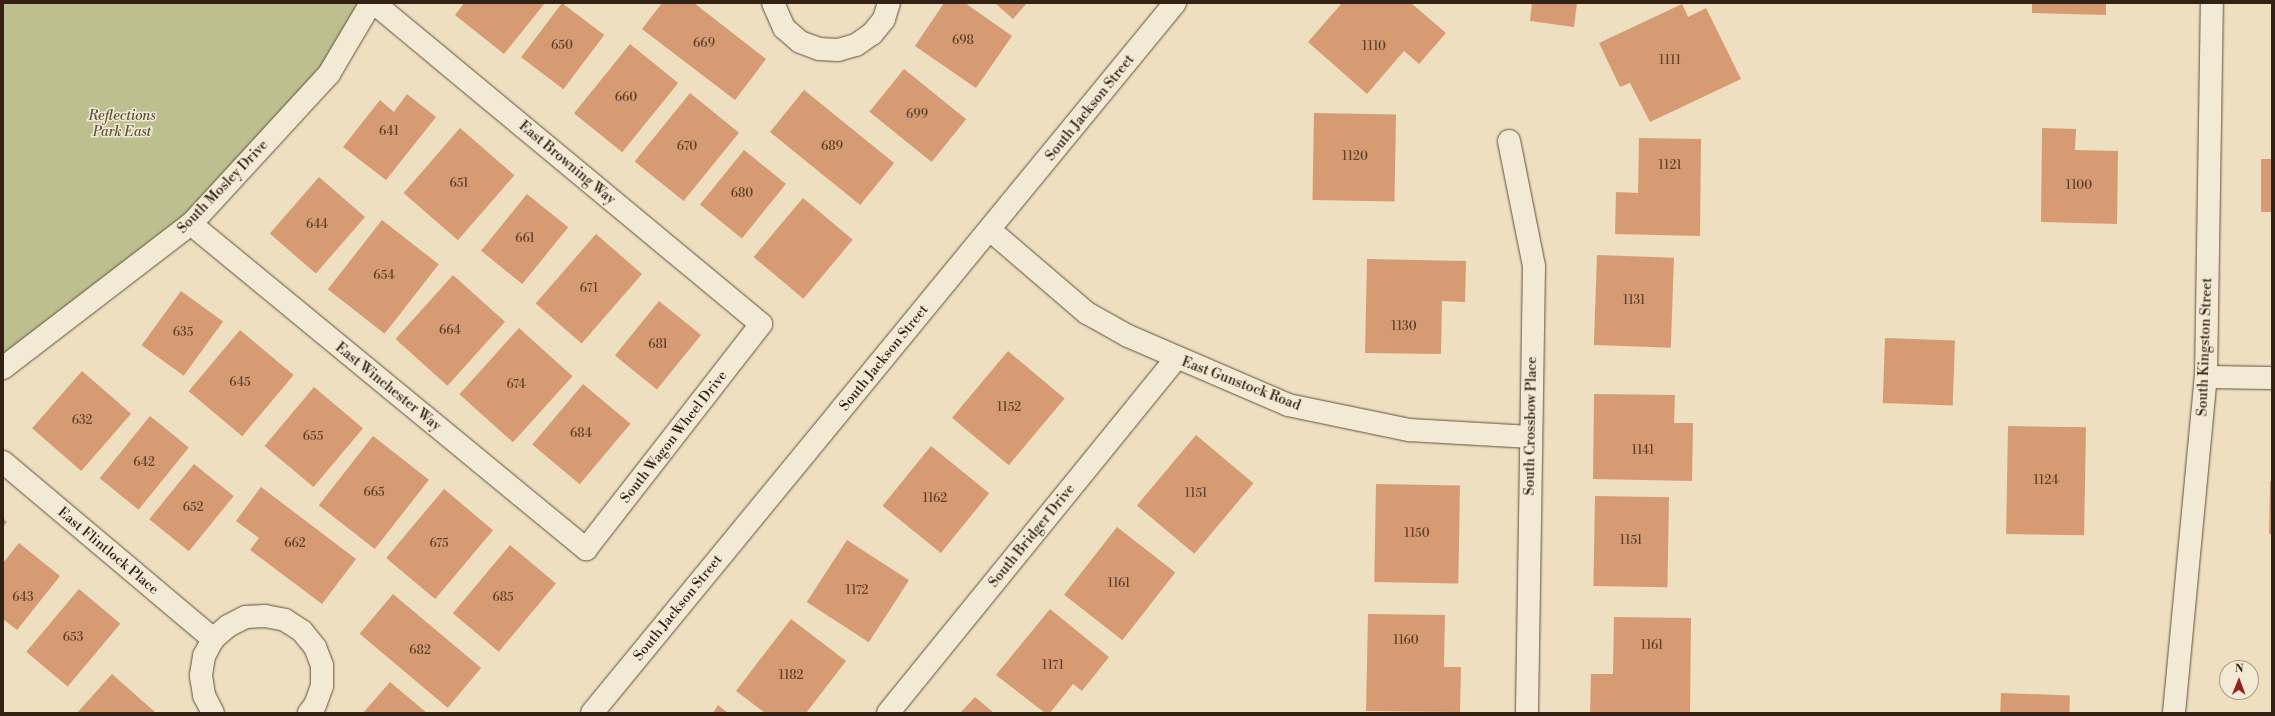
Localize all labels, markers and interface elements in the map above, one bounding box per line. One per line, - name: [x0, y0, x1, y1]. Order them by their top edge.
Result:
- house number: 698: [952, 34, 974, 48]
- house number: 669: [693, 37, 715, 51]
- house number: 650: [551, 39, 573, 53]
- house number: 1110: [1362, 40, 1386, 54]
- street label: South Jackson Street: [1042, 52, 1138, 164]
- house number: 1111: [1659, 54, 1681, 68]
- house number: 660: [615, 91, 637, 105]
- park label: Reflections Park East: [88, 108, 156, 140]
- house number: 699: [906, 108, 928, 122]
- street label: East Browning Way: [515, 118, 619, 208]
- house number: 641: [379, 125, 399, 139]
- street label: South Mosley Drive: [174, 137, 272, 237]
- house number: 670: [677, 140, 697, 154]
- house number: 689: [821, 140, 843, 154]
- house number: 1120: [1342, 150, 1368, 164]
- house number: 1121: [1658, 159, 1682, 173]
- house number: 651: [449, 177, 469, 191]
- house number: 1100: [2066, 179, 2092, 193]
- house number: 680: [731, 187, 753, 201]
- house number: 644: [306, 218, 328, 232]
- house number: 661: [515, 232, 535, 246]
- house number: 654: [373, 269, 395, 283]
- street label: South Kingston Street: [2194, 277, 2216, 417]
- house number: 671: [580, 282, 598, 296]
- house number: 1131: [1623, 294, 1645, 308]
- street label: South Jackson Street: [836, 302, 932, 414]
- house number: 1130: [1391, 320, 1417, 334]
- house number: 664: [439, 324, 461, 338]
- house number: 635: [173, 326, 193, 340]
- house number: 681: [648, 338, 668, 352]
- street label: East Winchester Way: [332, 339, 444, 435]
- street label: East Gunstock Road: [1179, 354, 1303, 414]
- street label: South Crossbow Place: [1521, 356, 1541, 496]
- street label: South Wagon Wheel Drive: [617, 367, 731, 507]
- house number: 645: [229, 376, 251, 390]
- house number: 674: [506, 378, 526, 392]
- house number: 1152: [997, 401, 1021, 415]
- house number: 632: [72, 414, 92, 428]
- house number: 684: [570, 427, 592, 441]
- house number: 655: [303, 430, 323, 444]
- house number: 1141: [1632, 444, 1654, 458]
- house number: 642: [133, 456, 155, 470]
- house number: 1124: [2033, 474, 2059, 488]
- street label: South Bridger Drive: [985, 481, 1079, 591]
- house number: 665: [363, 486, 385, 500]
- house number: 1151: [1185, 487, 1207, 501]
- house number: 1162: [923, 492, 947, 506]
- house number: 652: [183, 501, 203, 515]
- street label: East Flintlock Place: [54, 504, 162, 598]
- house number: 1150: [1404, 527, 1430, 541]
- house number: 1151: [1620, 534, 1642, 548]
- house number: 662: [284, 537, 306, 551]
- house number: 675: [429, 537, 449, 551]
- street label: South Jackson Street: [630, 552, 726, 664]
- house number: 1161: [1108, 577, 1130, 591]
- house number: 1172: [846, 584, 868, 598]
- house number: 643: [12, 591, 34, 605]
- house number: 685: [492, 591, 514, 605]
- house number: 653: [63, 631, 83, 645]
- house number: 1160: [1393, 634, 1419, 648]
- house number: 1161: [1641, 639, 1663, 653]
- house number: 682: [409, 644, 431, 658]
- house number: 1171: [1042, 659, 1064, 673]
- north arrow: [2219, 660, 2259, 700]
- text: N: [2235, 662, 2244, 676]
- house number: 1182: [779, 669, 803, 683]

